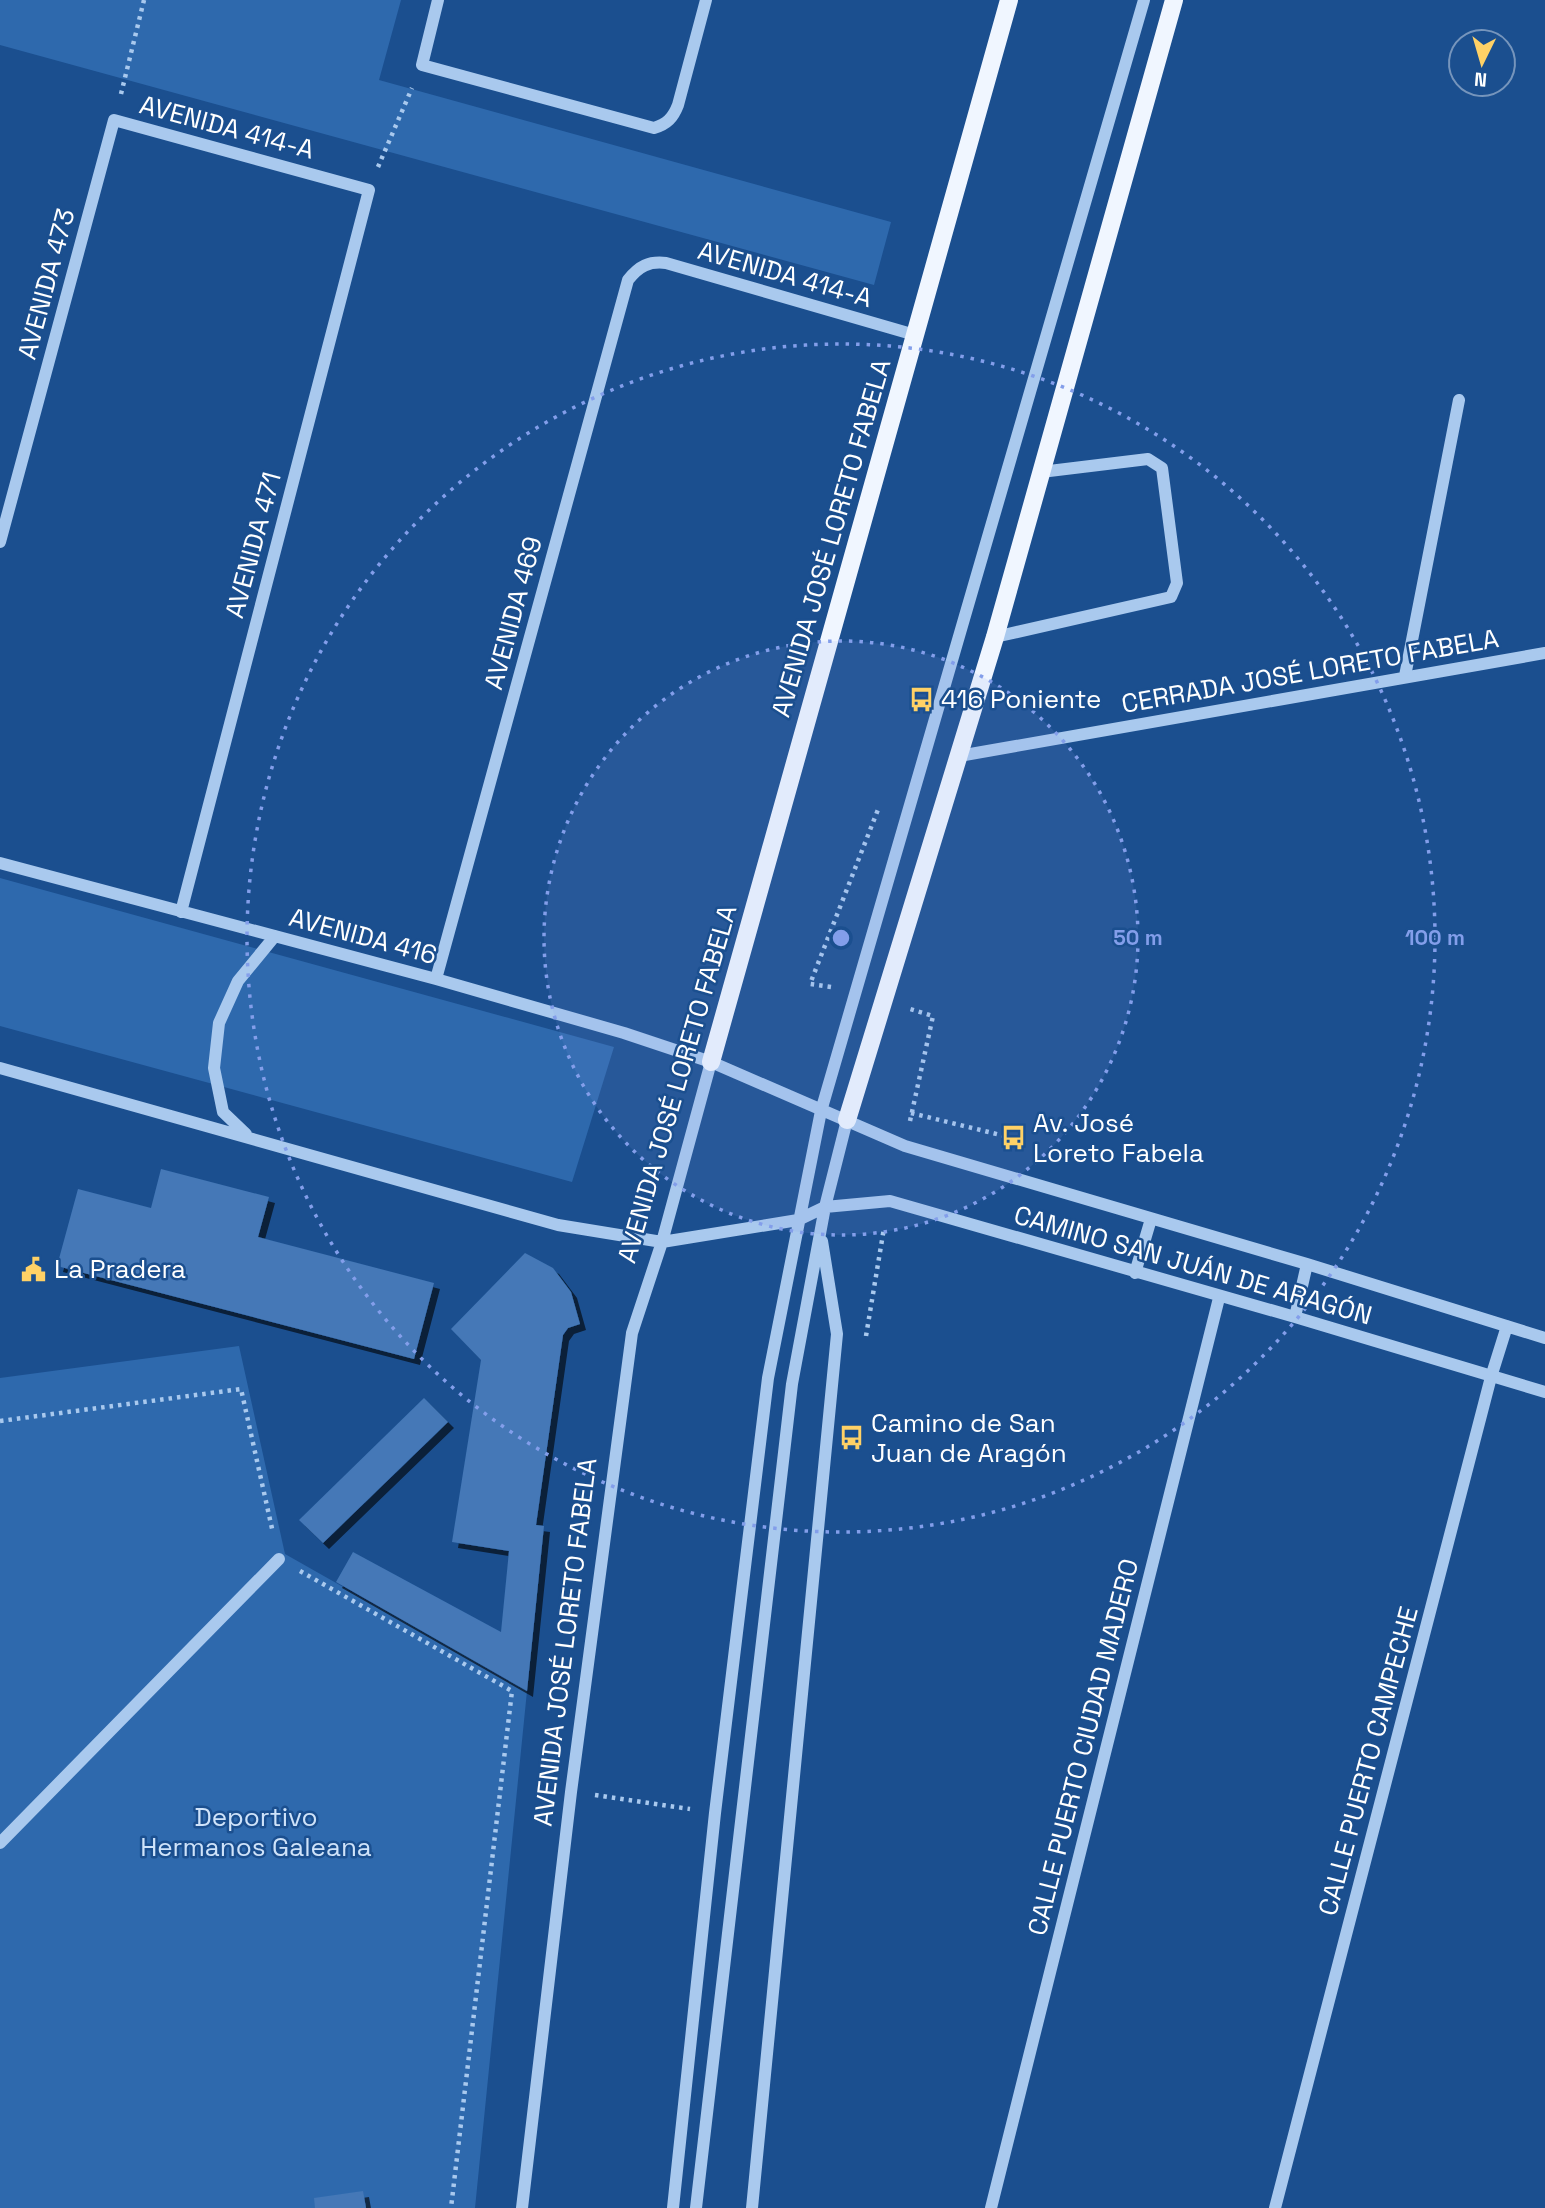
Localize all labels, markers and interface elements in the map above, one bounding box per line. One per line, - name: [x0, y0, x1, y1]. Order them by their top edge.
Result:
- north arrow: [1447, 28, 1517, 98]
- text: N: [1473, 66, 1488, 92]
- street label: AVENIDA 414-A: [136, 87, 318, 167]
- street label: AVENIDA 473: [10, 205, 82, 363]
- street label: AVENIDA 414-A: [694, 233, 876, 315]
- street label: AVENIDA JOSÉ LORETO FABELA: [764, 355, 898, 721]
- street label: AVENIDA 471: [217, 468, 289, 622]
- street label: AVENIDA 469: [476, 533, 550, 693]
- street label: CERRADA JOSÉ LORETO FABELA: [1119, 621, 1501, 721]
- place label: 416 Poniente: [941, 682, 1102, 716]
- bus stop icon: 416 Poniente: [907, 685, 935, 713]
- street label: AVENIDA 416: [285, 900, 441, 972]
- street label: AVENIDA JOSÉ LORETO FABELA: [610, 901, 744, 1267]
- text: 50 m: [1113, 924, 1163, 951]
- text: 100 m: [1405, 924, 1465, 951]
- centre of rings: [829, 926, 853, 950]
- place label: Av. José Loreto Fabela: [1033, 1106, 1204, 1170]
- bus stop icon: Av. José Loreto Fabela: [999, 1124, 1027, 1152]
- street label: CAMINO SAN JUÁN DE ARAGÓN: [1010, 1198, 1376, 1332]
- place label: La Pradera: [54, 1252, 186, 1286]
- public building icon: La Pradera: [20, 1255, 48, 1283]
- place label: Camino de San Juan de Aragón: [871, 1406, 1067, 1470]
- bus stop icon: Camino de San Juan de Aragón: [837, 1424, 865, 1452]
- street label: AVENIDA JOSÉ LORETO FABELA: [526, 1456, 604, 1828]
- street label: CALLE PUERTO CIUDAD MADERO: [1020, 1555, 1146, 1939]
- street label: CALLE PUERTO CAMPECHE: [1310, 1603, 1426, 1919]
- park label: Deportivo Hermanos Galeana: [140, 1800, 372, 1864]

